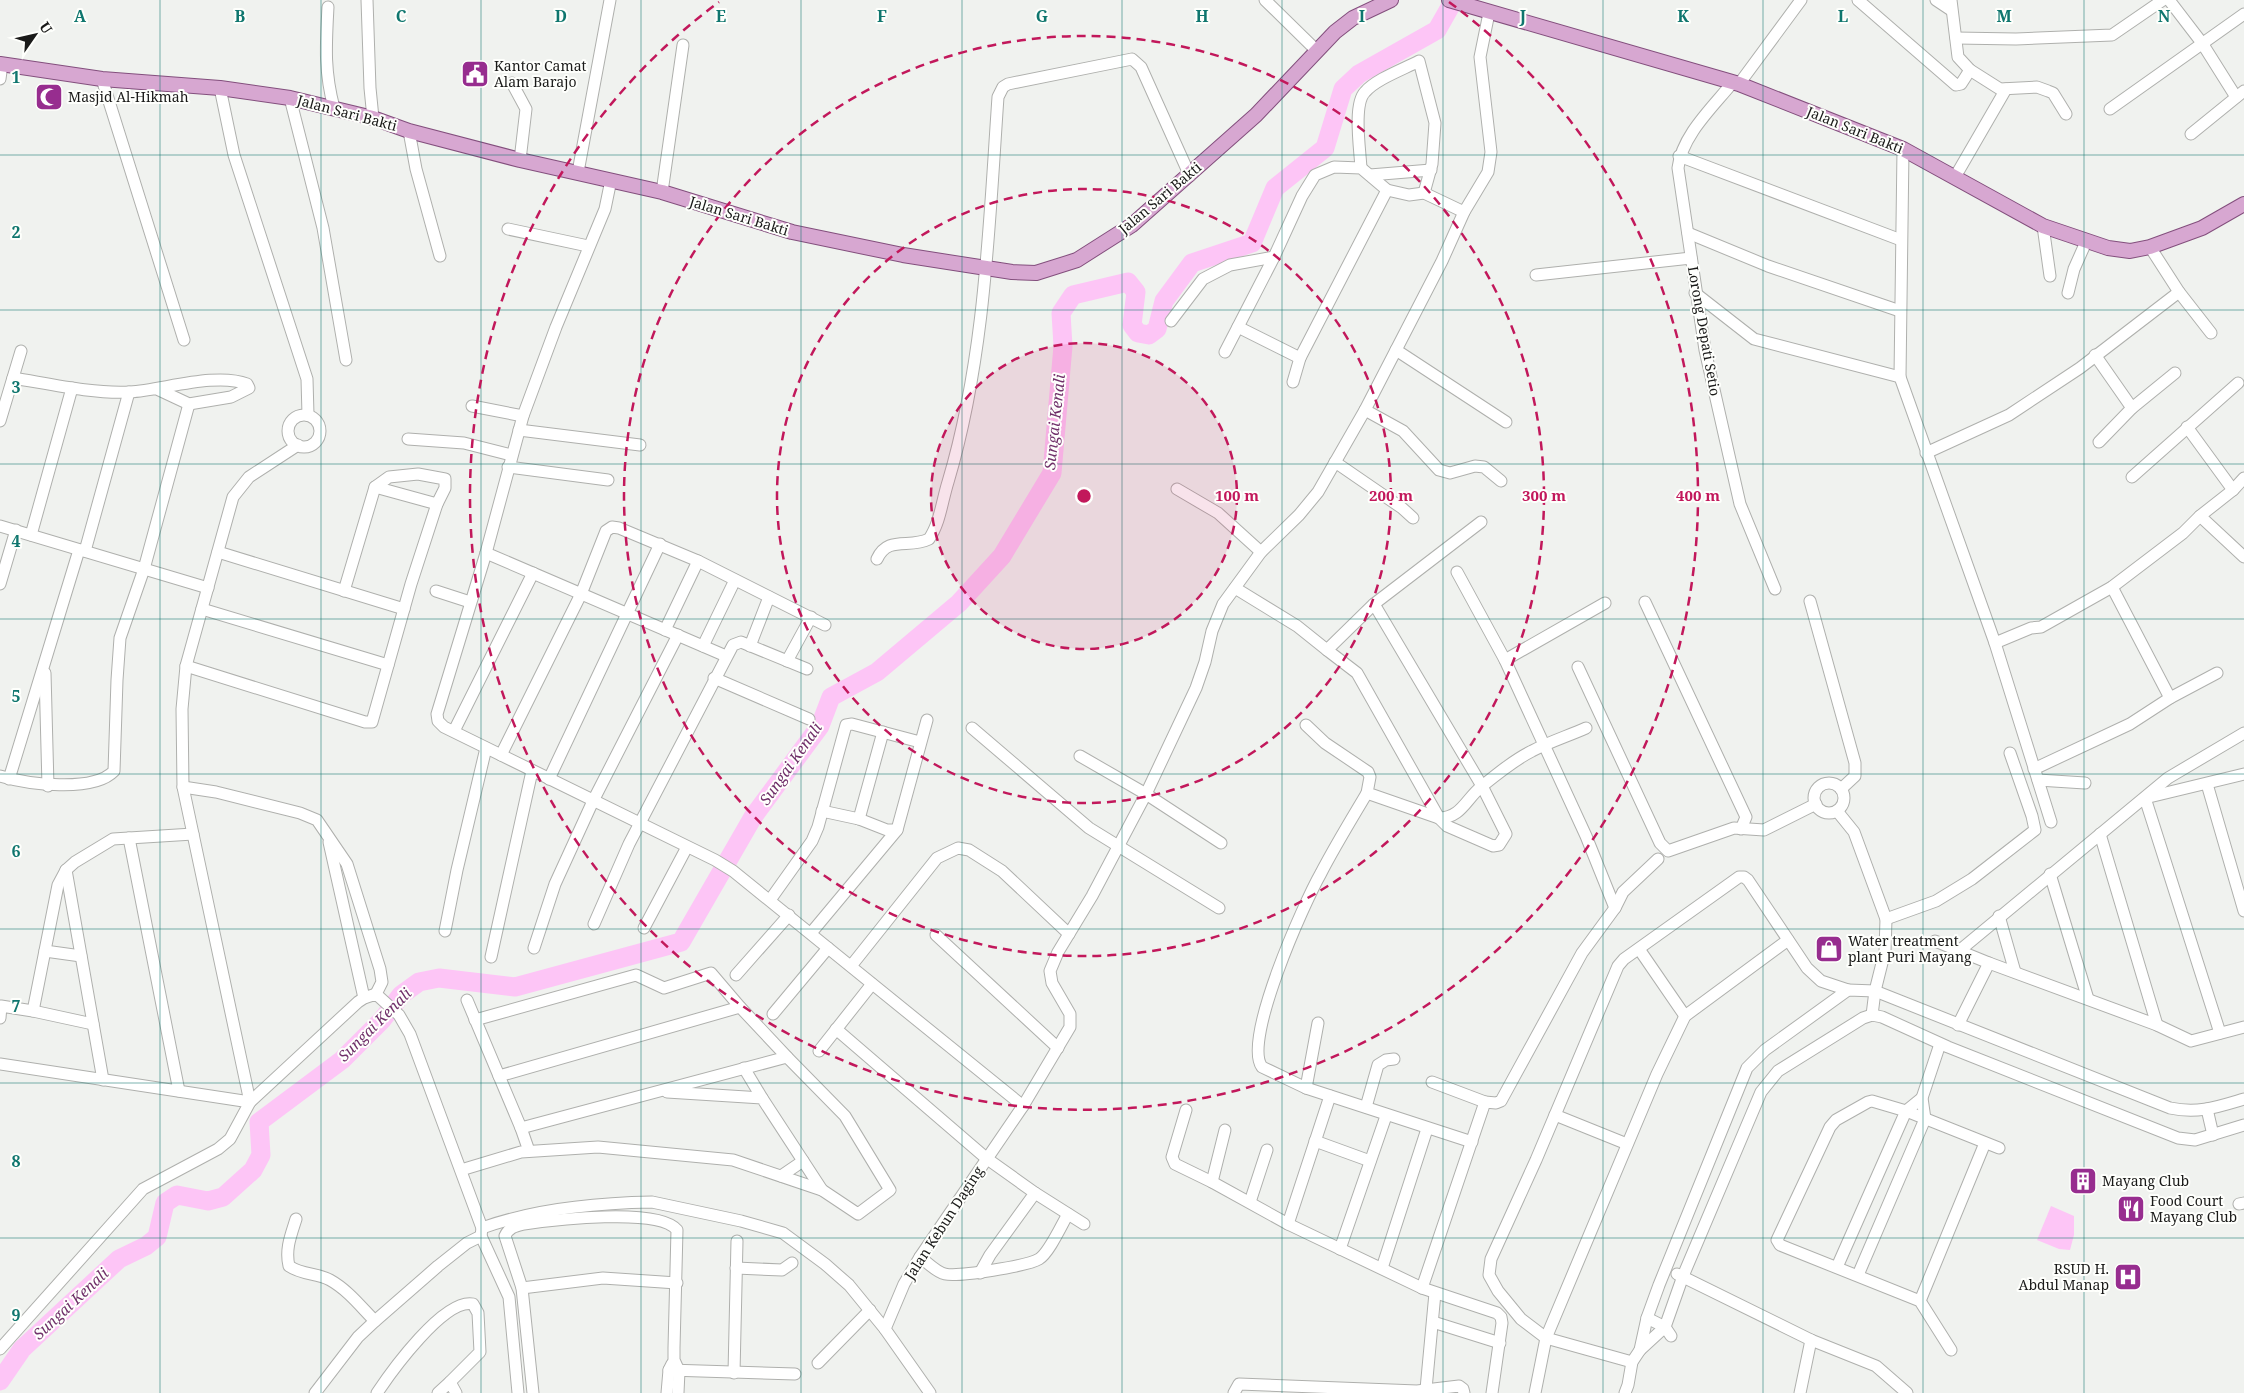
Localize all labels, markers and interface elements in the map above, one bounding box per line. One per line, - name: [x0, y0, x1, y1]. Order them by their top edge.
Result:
- text: A: [74, 5, 87, 27]
- text: B: [235, 5, 246, 27]
- text: C: [396, 5, 407, 27]
- text: D: [555, 5, 567, 27]
- text: E: [716, 5, 726, 27]
- text: F: [877, 5, 887, 27]
- text: G: [1036, 5, 1048, 27]
- text: H: [1195, 5, 1209, 27]
- text: I: [1359, 5, 1365, 27]
- text: J: [1519, 5, 1527, 27]
- text: K: [1677, 5, 1689, 27]
- text: L: [1838, 5, 1848, 27]
- text: M: [1996, 5, 2012, 27]
- text: N: [2158, 5, 2171, 27]
- north arrow: [10, 10, 60, 60]
- text: U: [35, 18, 57, 38]
- place label: Kantor Camat Alam Barajo: [494, 56, 587, 91]
- public building icon: Kantor Camat Alam Barajo: [460, 59, 490, 89]
- text: 1: [11, 66, 21, 88]
- mosque icon: Masjid Al-Hikmah: [34, 82, 64, 112]
- place label: Masjid Al-Hikmah: [68, 87, 189, 106]
- street label: Jalan Sari Bakti: [294, 90, 400, 135]
- street label: Jalan Sari Bakti: [1803, 101, 1907, 158]
- street label: Jalan Sari Bakti: [1113, 157, 1205, 239]
- street label: Jalan Sari Bakti: [686, 191, 791, 240]
- text: 2: [11, 221, 21, 243]
- street label: Lorong Depati Setio: [1684, 265, 1725, 397]
- water label: Sungai Kenali: [1039, 373, 1069, 471]
- text: 3: [11, 376, 21, 398]
- text: 100 m: [1215, 485, 1259, 505]
- text: 200 m: [1369, 485, 1413, 505]
- text: 300 m: [1522, 485, 1566, 505]
- text: 400 m: [1676, 485, 1720, 505]
- centre of rings: [1075, 487, 1093, 505]
- text: 4: [11, 530, 21, 552]
- text: 5: [11, 685, 21, 707]
- water label: Sungai Kenali: [754, 718, 826, 808]
- text: 6: [11, 840, 21, 862]
- place label: Water treatment plant Puri Mayang: [1848, 931, 1972, 966]
- shop icon: Water treatment plant Puri Mayang: [1814, 934, 1844, 964]
- water label: Sungai Kenali: [333, 983, 416, 1065]
- text: 7: [11, 995, 21, 1017]
- text: 8: [11, 1150, 21, 1172]
- street label: Jalan Kebun Daging: [899, 1162, 988, 1284]
- building icon: Mayang Club: [2068, 1166, 2098, 1196]
- place label: Mayang Club: [2102, 1171, 2189, 1190]
- place label: Food Court Mayang Club: [2150, 1191, 2237, 1226]
- restaurant icon: Food Court Mayang Club: [2116, 1194, 2146, 1224]
- place label: RSUD H. Abdul Manap: [2019, 1259, 2109, 1294]
- hospital icon: RSUD H. Abdul Manap: [2113, 1262, 2143, 1292]
- water label: Sungai Kenali: [28, 1263, 113, 1343]
- text: 9: [11, 1304, 21, 1326]

